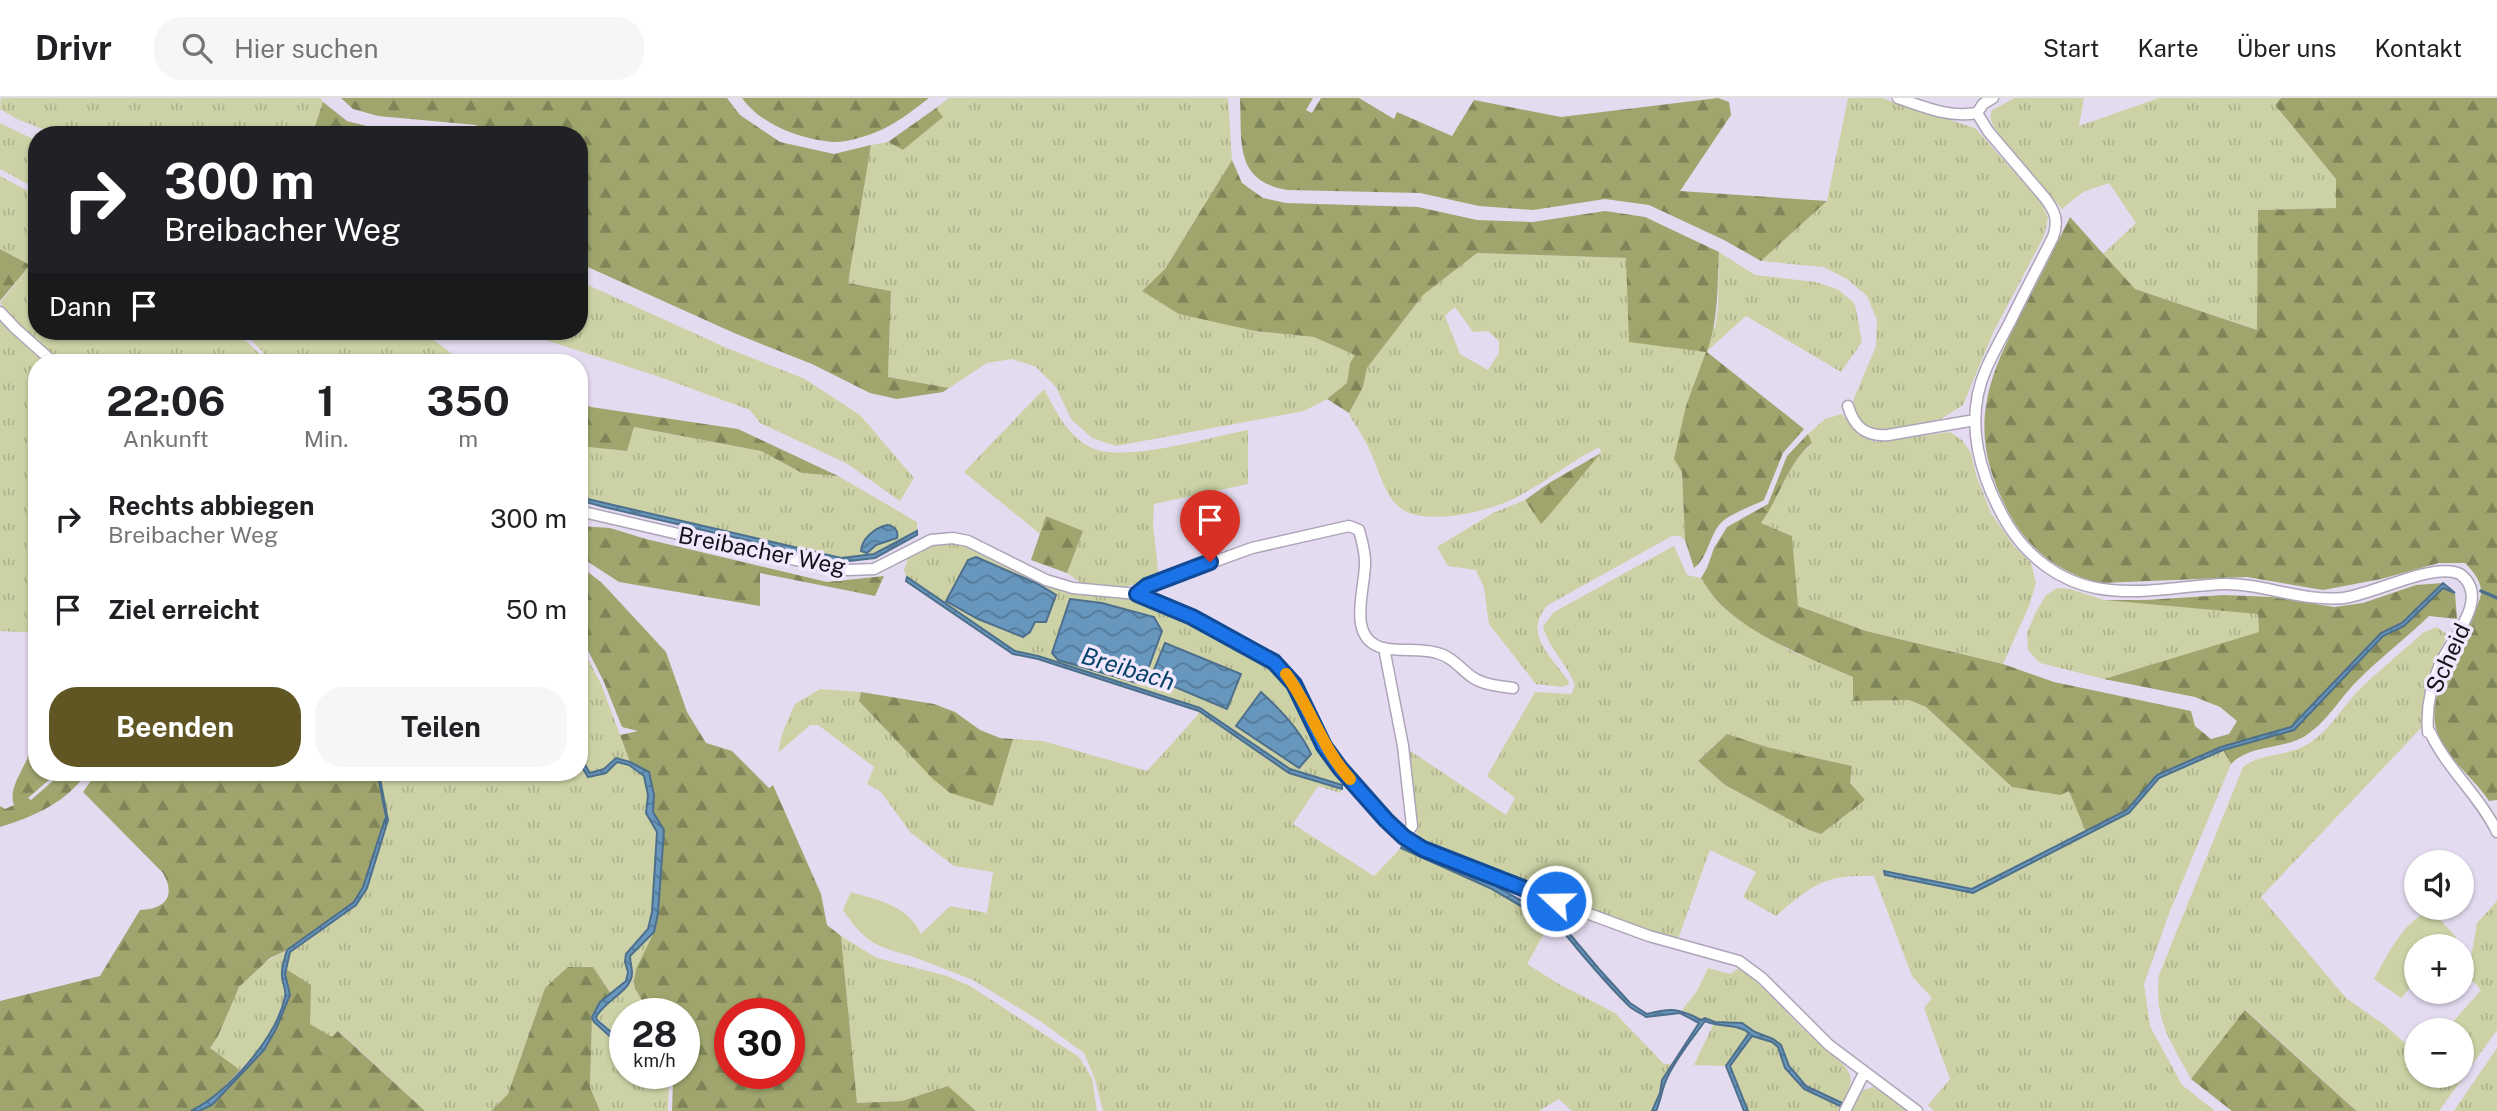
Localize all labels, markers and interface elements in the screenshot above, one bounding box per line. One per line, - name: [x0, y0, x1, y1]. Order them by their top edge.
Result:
- search box: [154, 17, 644, 80]
- text: Drivr: [35, 29, 112, 67]
- icon: search: [178, 29, 216, 67]
- text: Hier suchen: [234, 33, 378, 64]
- text: Start: [2043, 34, 2099, 62]
- text: Karte: [2137, 34, 2199, 62]
- text: Über uns: [2237, 34, 2336, 62]
- text: Kontakt: [2374, 34, 2462, 62]
- text: 300 m: [164, 152, 314, 210]
- icon: right: [49, 154, 140, 245]
- text: Breibacher Weg: [164, 211, 401, 248]
- icon: arrive: [125, 287, 163, 325]
- text: Dann: [49, 291, 111, 322]
- text: 22:06: [106, 376, 226, 425]
- text: 1: [317, 376, 335, 425]
- text: 350: [426, 376, 510, 425]
- text: Ankunft: [123, 425, 209, 452]
- text: Min.: [304, 425, 348, 452]
- text: m: [458, 425, 478, 452]
- text: Rechts abbiegen: [108, 490, 314, 521]
- pin: [1180, 490, 1240, 562]
- icon: right: [49, 500, 87, 538]
- icon: arrive: [1191, 501, 1229, 539]
- text: 300 m: [490, 503, 567, 534]
- text: Breibacher Weg: [108, 521, 278, 548]
- street label: Breibacher Weg: [676, 521, 848, 580]
- icon: arrive: [49, 591, 87, 629]
- text: Ziel erreicht: [108, 594, 260, 625]
- text: 50 m: [506, 594, 567, 625]
- street label: Scheid: [2420, 619, 2475, 697]
- water label: Breibach: [1078, 641, 1178, 695]
- button: Beenden: [49, 687, 301, 767]
- button: Teilen: [315, 687, 567, 767]
- map controls: [2404, 850, 2474, 1088]
- button: sound: [2404, 850, 2474, 920]
- position arrow: [1519, 864, 1593, 938]
- button: +: [2404, 934, 2474, 1004]
- speed limit sign: 30: [714, 998, 805, 1089]
- text: 28: [632, 1014, 677, 1055]
- button: −: [2404, 1018, 2474, 1088]
- text: km/h: [633, 1050, 676, 1071]

